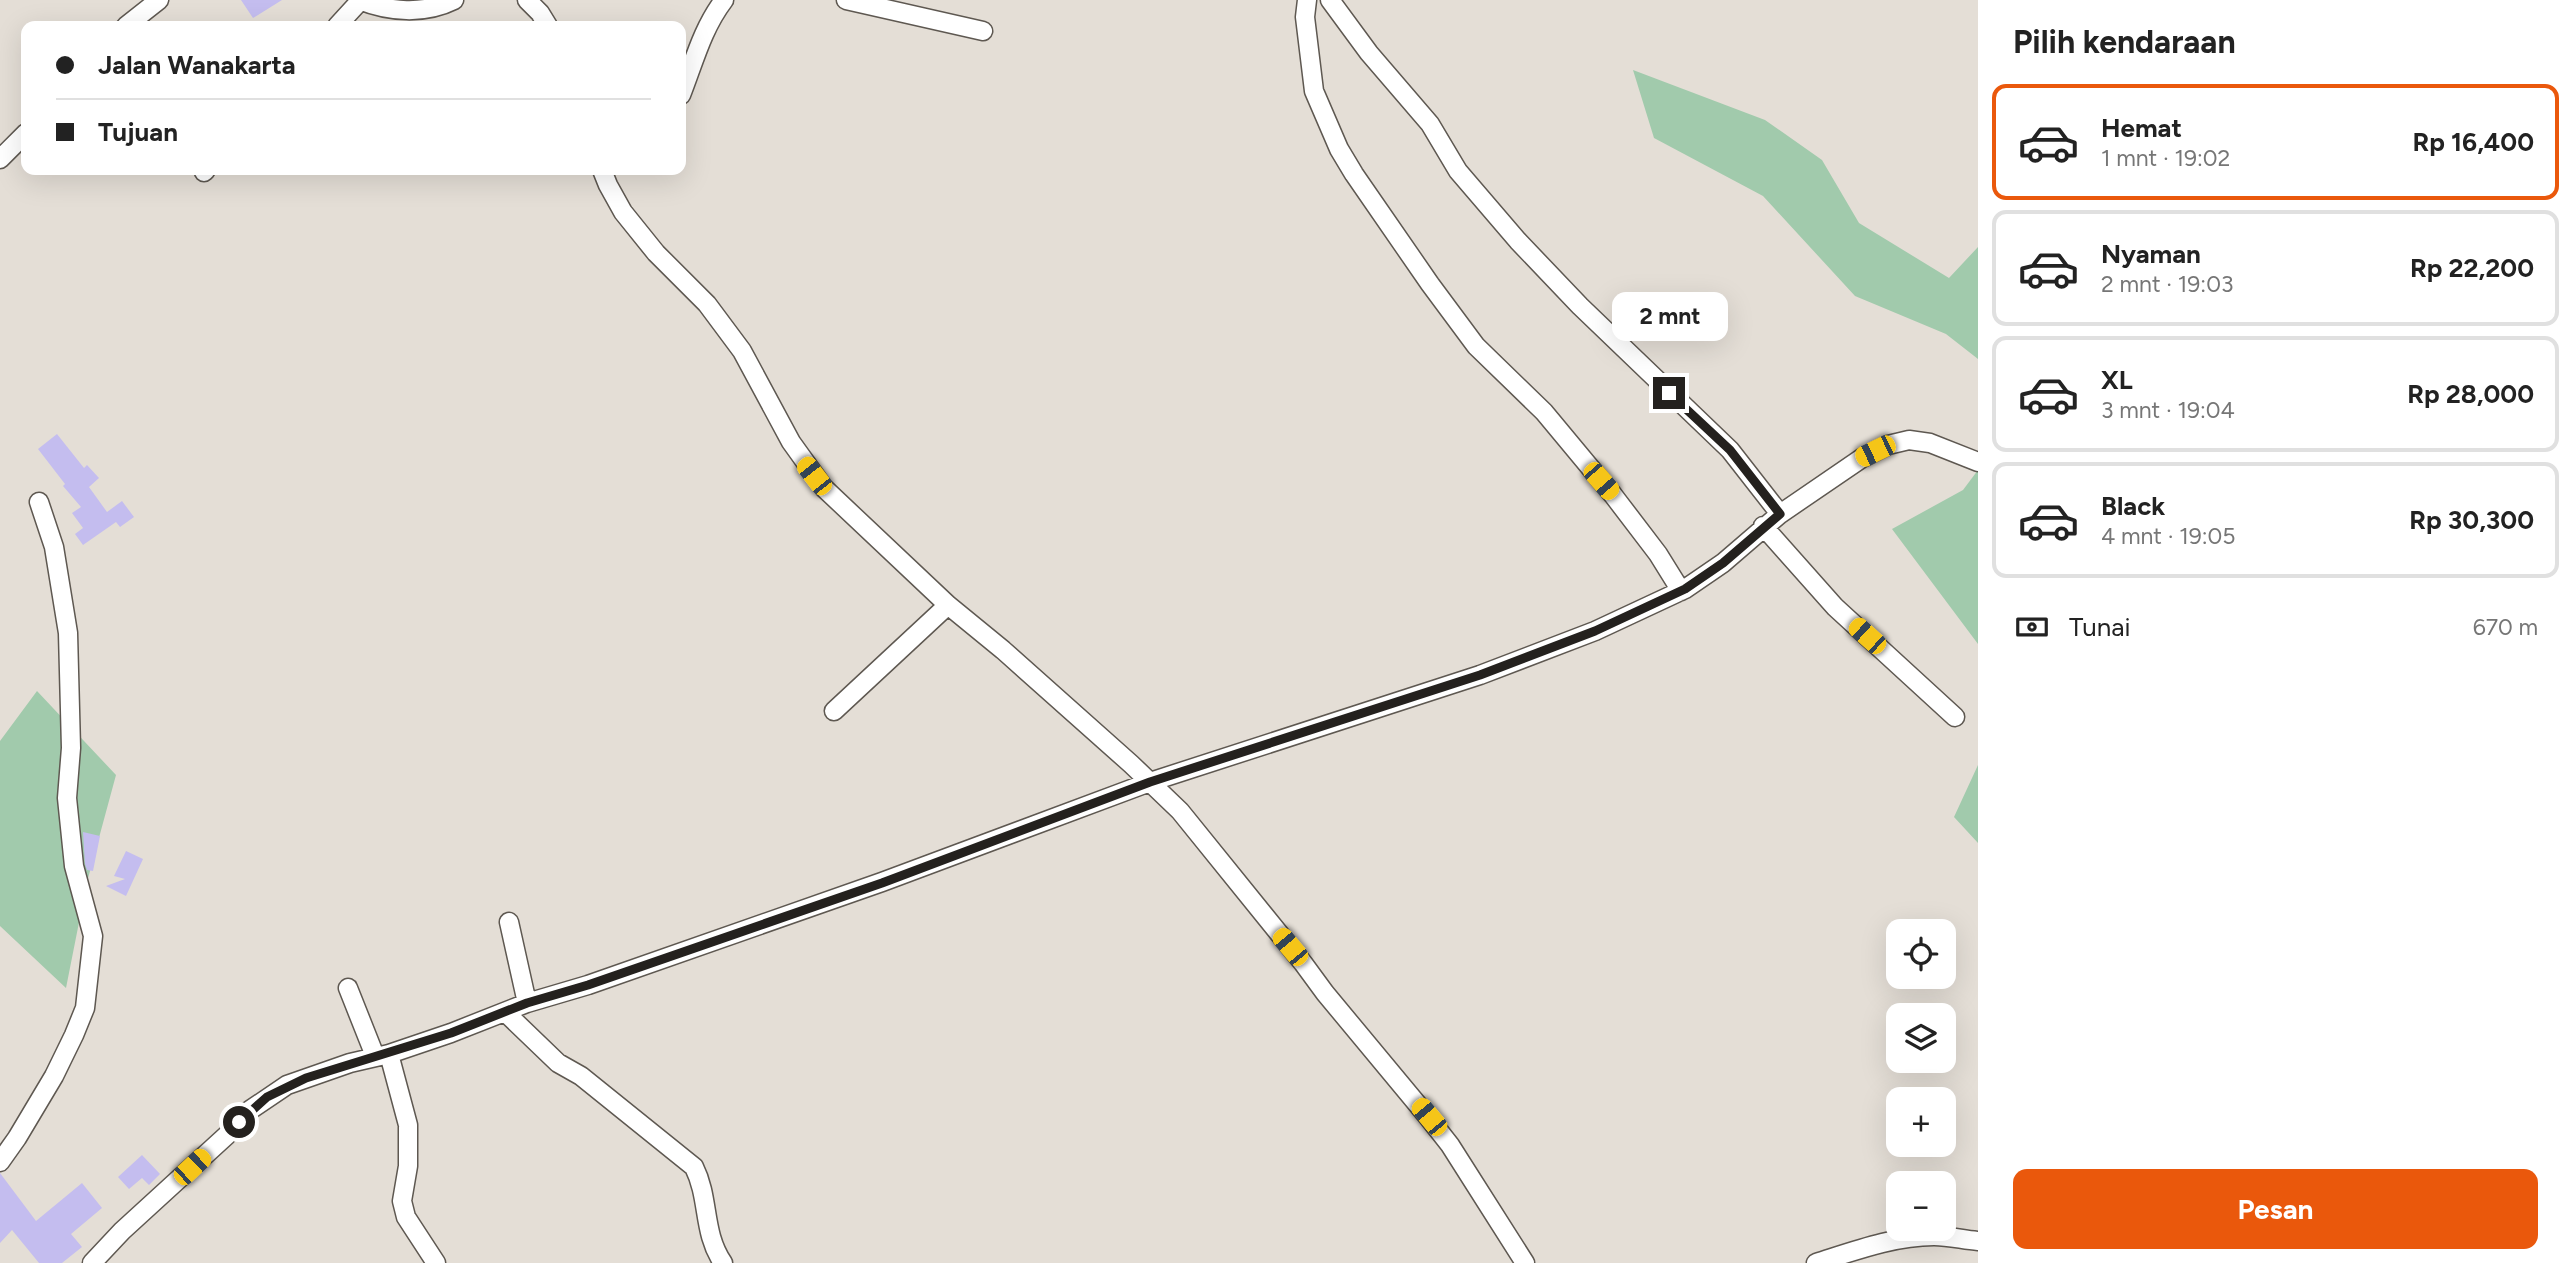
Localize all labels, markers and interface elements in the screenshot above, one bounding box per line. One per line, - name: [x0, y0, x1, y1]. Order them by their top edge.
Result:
- text: Pilih kendaraan: [2013, 23, 2236, 61]
- text: Jalan Wanakarta: [98, 49, 296, 81]
- icon: car: [2017, 111, 2080, 174]
- text: Hemat: [2101, 112, 2182, 144]
- text: Tujuan: [98, 116, 178, 148]
- text: Rp 16,400: [2413, 126, 2534, 158]
- text: 1 mnt · 19:02: [2101, 144, 2230, 172]
- icon: car: [2017, 237, 2080, 300]
- text: Nyaman: [2101, 238, 2201, 270]
- text: Rp 22,200: [2410, 252, 2534, 284]
- text: 2 mnt · 19:03: [2101, 270, 2233, 298]
- callout: 2 mnt: [1611, 292, 1727, 340]
- text: 2 mnt: [1639, 302, 1701, 330]
- icon: car: [2017, 363, 2080, 426]
- text: XL: [2101, 364, 2133, 396]
- route end: [1653, 377, 1685, 409]
- text: Rp 28,000: [2407, 378, 2534, 410]
- text: 3 mnt · 19:04: [2101, 396, 2235, 424]
- car: [1852, 432, 1899, 470]
- car: [793, 453, 836, 499]
- car: [1580, 458, 1623, 504]
- icon: car: [2017, 489, 2080, 552]
- text: Black: [2101, 490, 2165, 522]
- text: Rp 30,300: [2409, 504, 2534, 536]
- text: 4 mnt · 19:05: [2101, 522, 2236, 550]
- icon: cash: [2013, 608, 2051, 646]
- text: Tunai: [2069, 611, 2130, 643]
- text: 670 m: [2473, 613, 2538, 641]
- car: [1845, 614, 1890, 658]
- map controls: [1886, 919, 1956, 1241]
- button: locate: [1886, 919, 1956, 989]
- car: [1269, 924, 1312, 970]
- button: layers: [1886, 1003, 1956, 1073]
- button: +: [1886, 1087, 1956, 1157]
- car: [1408, 1094, 1451, 1140]
- route start: [223, 1106, 255, 1138]
- car: [170, 1145, 215, 1189]
- button: Pesan: [2013, 1169, 2538, 1249]
- button: −: [1886, 1171, 1956, 1241]

